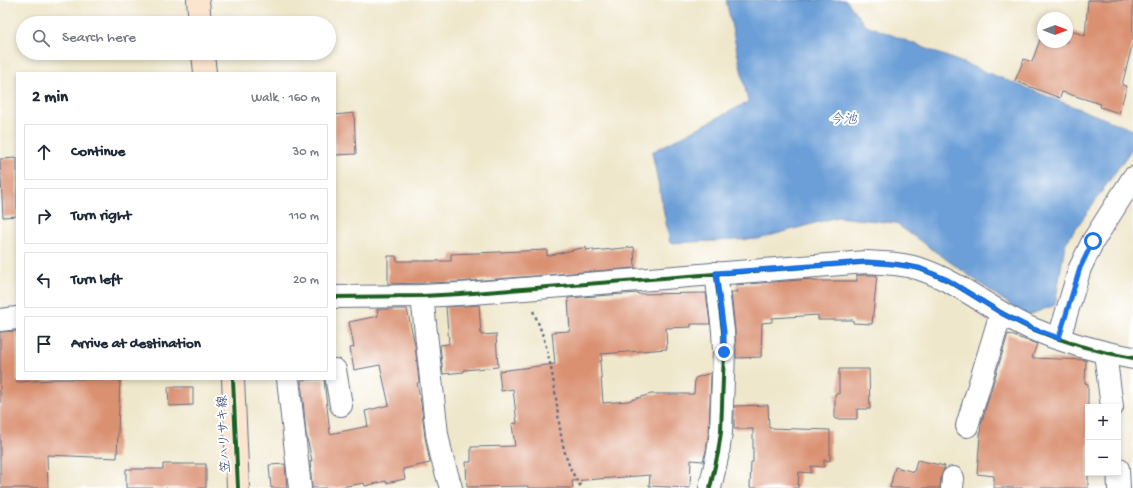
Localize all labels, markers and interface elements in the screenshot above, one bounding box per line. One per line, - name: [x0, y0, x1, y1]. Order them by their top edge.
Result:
- north arrow: [1037, 12, 1073, 48]
- search box: [16, 16, 336, 60]
- icon: search: [30, 27, 52, 49]
- text: Search here: [62, 29, 136, 47]
- text: 2 min: [32, 88, 68, 108]
- text: Walk · 160 m: [251, 91, 320, 106]
- water label: 今池: [829, 111, 858, 129]
- icon: ahead: [33, 141, 55, 163]
- text: Continue: [71, 143, 125, 161]
- text: 30 m: [293, 145, 319, 160]
- icon: right: [33, 205, 55, 227]
- text: Turn right: [71, 207, 131, 225]
- text: 110 m: [289, 209, 319, 224]
- route start: [1084, 232, 1102, 250]
- icon: left: [33, 269, 55, 291]
- text: Turn left: [71, 271, 122, 289]
- text: 20 m: [293, 273, 319, 288]
- icon: arrive: [33, 333, 55, 355]
- text: Arrive at destination: [71, 335, 201, 353]
- route end: [715, 343, 733, 361]
- street label: 笠ハリサキ線: [215, 394, 235, 473]
- map controls: [1085, 404, 1121, 476]
- button: +: [1085, 404, 1121, 440]
- button: −: [1085, 440, 1121, 476]

